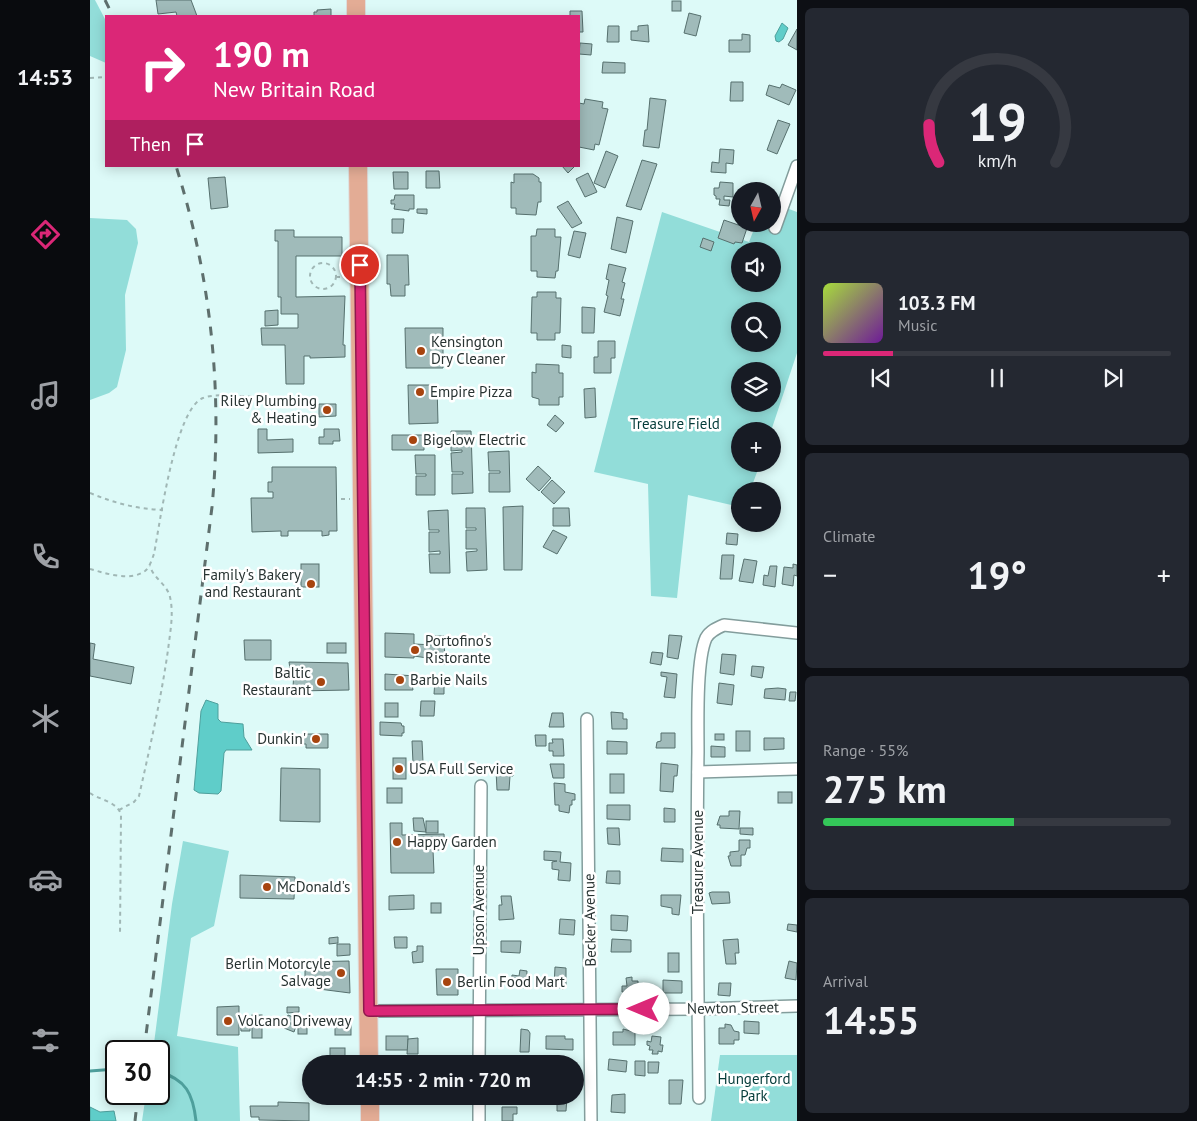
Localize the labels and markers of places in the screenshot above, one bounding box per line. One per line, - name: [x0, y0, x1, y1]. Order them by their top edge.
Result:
- pin: [339, 244, 381, 286]
- place label: Kensington Dry Cleaner: [431, 332, 505, 368]
- marker: Kensington Dry Cleaner: [415, 345, 427, 357]
- place label: Empire Pizza: [430, 382, 512, 401]
- marker: Empire Pizza: [414, 386, 426, 398]
- place label: Riley Plumbing & Heating: [221, 391, 317, 427]
- marker: Riley Plumbing & Heating: [321, 404, 333, 416]
- place label: Bigelow Electric: [423, 430, 526, 449]
- marker: Bigelow Electric: [407, 434, 419, 446]
- place label: Family's Bakery and Restaurant: [203, 565, 301, 601]
- marker: Family's Bakery and Restaurant: [305, 578, 317, 590]
- place label: Portofino's Ristorante: [425, 631, 492, 667]
- marker: Portofino's Ristorante: [409, 644, 421, 656]
- place label: Baltic Restaurant: [242, 663, 311, 699]
- place label: Barbie Nails: [410, 670, 487, 689]
- marker: Barbie Nails: [394, 674, 406, 686]
- marker: Baltic Restaurant: [315, 676, 327, 688]
- place label: Dunkin': [257, 729, 306, 748]
- marker: Dunkin': [310, 733, 322, 745]
- place label: USA Full Service: [409, 759, 514, 778]
- marker: USA Full Service: [393, 763, 405, 775]
- place label: Happy Garden: [407, 832, 497, 851]
- marker: Happy Garden: [391, 836, 403, 848]
- place label: McDonald's: [277, 877, 350, 896]
- marker: McDonald's: [261, 881, 273, 893]
- place label: Berlin Motorcyle Salvage: [225, 954, 331, 990]
- marker: Berlin Motorcyle Salvage: [335, 967, 347, 979]
- place label: Berlin Food Mart: [457, 972, 565, 991]
- marker: Berlin Food Mart: [441, 976, 453, 988]
- place label: Volcano Driveway: [237, 1011, 351, 1030]
- marker: Volcano Driveway: [222, 1015, 234, 1027]

